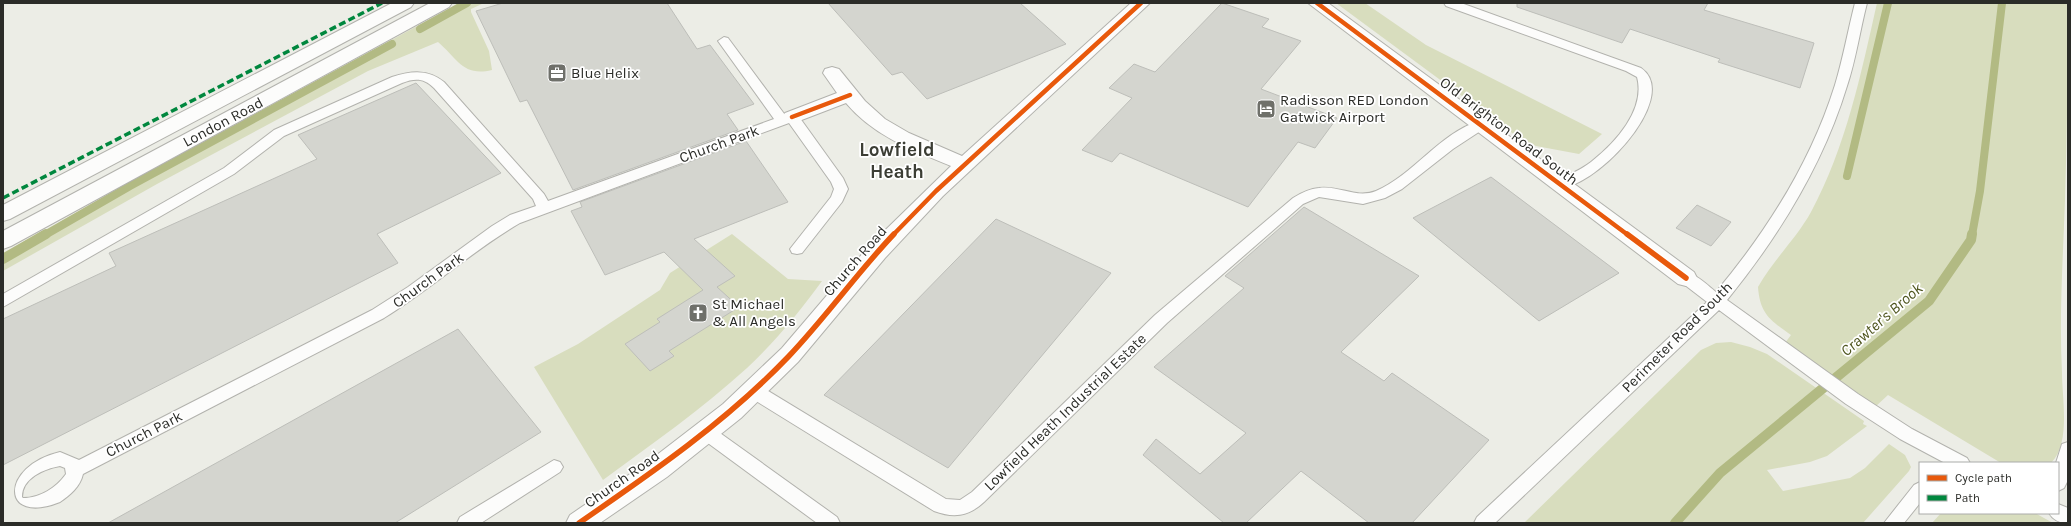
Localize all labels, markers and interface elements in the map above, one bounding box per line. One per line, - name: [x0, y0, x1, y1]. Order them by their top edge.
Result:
- office icon: Blue Helix: [546, 62, 568, 84]
- place label: Blue Helix: [571, 64, 639, 82]
- street label: Old Brighton Road South: [1436, 73, 1582, 189]
- place label: Radisson RED London Gatwick Airport: [1280, 91, 1429, 126]
- street label: London Road: [180, 93, 266, 151]
- hotel icon: Radisson RED London Gatwick Airport: [1255, 98, 1277, 120]
- street label: Church Park: [677, 121, 761, 167]
- district label: Lowfield Heath: [859, 139, 935, 183]
- street label: Church Road: [819, 222, 891, 300]
- street label: Church Park: [389, 248, 467, 312]
- street label: Perimeter Road South: [1618, 278, 1736, 396]
- water label: Crawter's Brook: [1836, 278, 1927, 360]
- place label: St Michael & All Angels: [712, 295, 796, 330]
- church icon: St Michael & All Angels: [687, 302, 709, 324]
- street label: Lowfield Heath Industrial Estate: [980, 330, 1150, 494]
- street label: Church Park: [103, 407, 185, 461]
- street label: Church Road: [581, 446, 663, 512]
- legend: [1919, 462, 2059, 514]
- text: Cycle path: [1955, 471, 2012, 485]
- text: Path: [1955, 491, 1980, 505]

